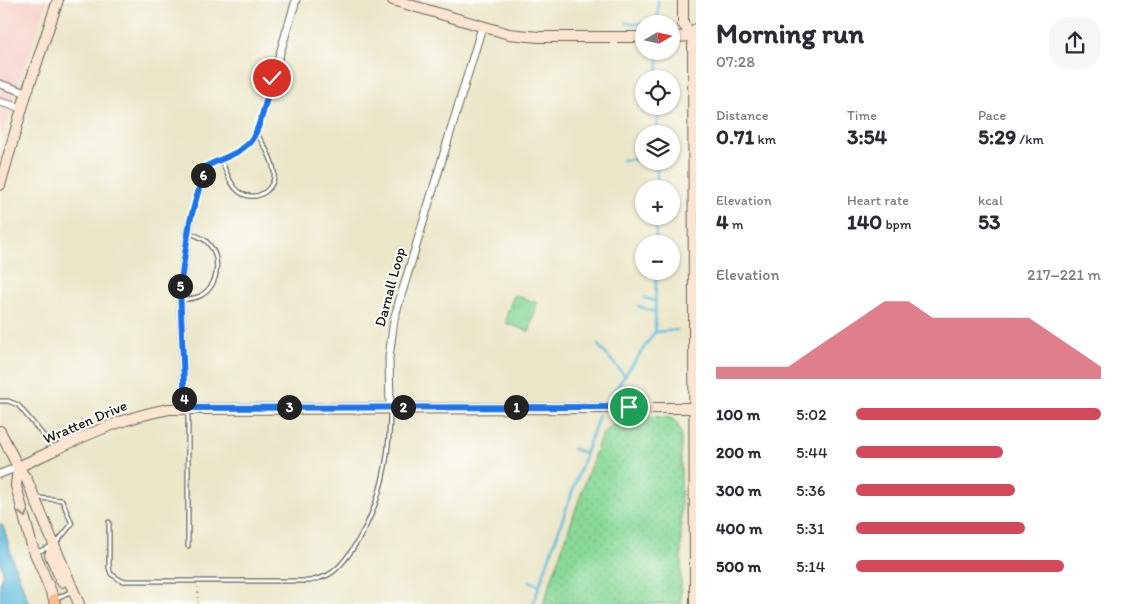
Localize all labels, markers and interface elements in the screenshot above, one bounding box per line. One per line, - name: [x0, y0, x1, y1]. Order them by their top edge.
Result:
- north arrow: [635, 15, 680, 60]
- map controls: [635, 15, 680, 280]
- text: Morning run: [716, 16, 864, 50]
- button: share: [1049, 17, 1101, 69]
- text: 07:28: [716, 52, 755, 71]
- pin: [251, 57, 293, 99]
- icon: check: [258, 64, 286, 92]
- button: locate: [635, 70, 680, 115]
- text: Distance: [716, 107, 768, 124]
- text: Time: [847, 107, 877, 124]
- text: Pace: [978, 107, 1006, 124]
- text: 0.71: [716, 124, 754, 149]
- text: 3:54: [847, 124, 887, 149]
- text: 5:29: [978, 124, 1016, 149]
- button: layers: [635, 125, 680, 170]
- text: km: [754, 131, 776, 148]
- text: /km: [1016, 131, 1044, 148]
- pin: 6: [190, 162, 216, 188]
- text: 6: [200, 167, 207, 184]
- button: +: [635, 180, 680, 225]
- text: Elevation: [716, 192, 772, 209]
- text: Heart rate: [847, 192, 909, 209]
- text: kcal: [978, 192, 1003, 209]
- text: 4: [716, 209, 729, 234]
- text: 140: [847, 209, 882, 234]
- text: 53: [978, 209, 1000, 234]
- text: m: [729, 216, 744, 233]
- text: bpm: [882, 216, 911, 233]
- button: −: [635, 235, 680, 280]
- street label: Darnall Loop: [371, 245, 409, 329]
- text: Elevation: [716, 265, 780, 284]
- text: 217–221 m: [1027, 265, 1101, 284]
- pin: 5: [168, 274, 192, 298]
- text: 5: [177, 278, 184, 295]
- pin: 4: [172, 386, 196, 412]
- pin: [608, 386, 650, 428]
- text: 4: [180, 391, 189, 408]
- icon: arrive: [615, 393, 643, 421]
- pin: 3: [276, 394, 302, 420]
- pin: 2: [390, 394, 416, 420]
- pin: 1: [504, 394, 528, 420]
- street label: Wratten Drive: [40, 396, 130, 448]
- text: 3: [286, 399, 293, 416]
- text: 2: [400, 399, 407, 416]
- text: 1: [513, 399, 520, 416]
- text: 100 m: [716, 405, 760, 424]
- text: 5:02: [796, 405, 827, 424]
- text: 200 m: [716, 443, 761, 462]
- text: 5:44: [796, 443, 828, 462]
- text: 300 m: [716, 481, 762, 500]
- text: 5:36: [796, 481, 826, 500]
- one-way arrow: [18, 510, 29, 519]
- text: 400 m: [716, 519, 762, 538]
- text: 5:31: [796, 519, 824, 538]
- text: 500 m: [716, 557, 761, 576]
- text: 5:14: [796, 557, 825, 576]

